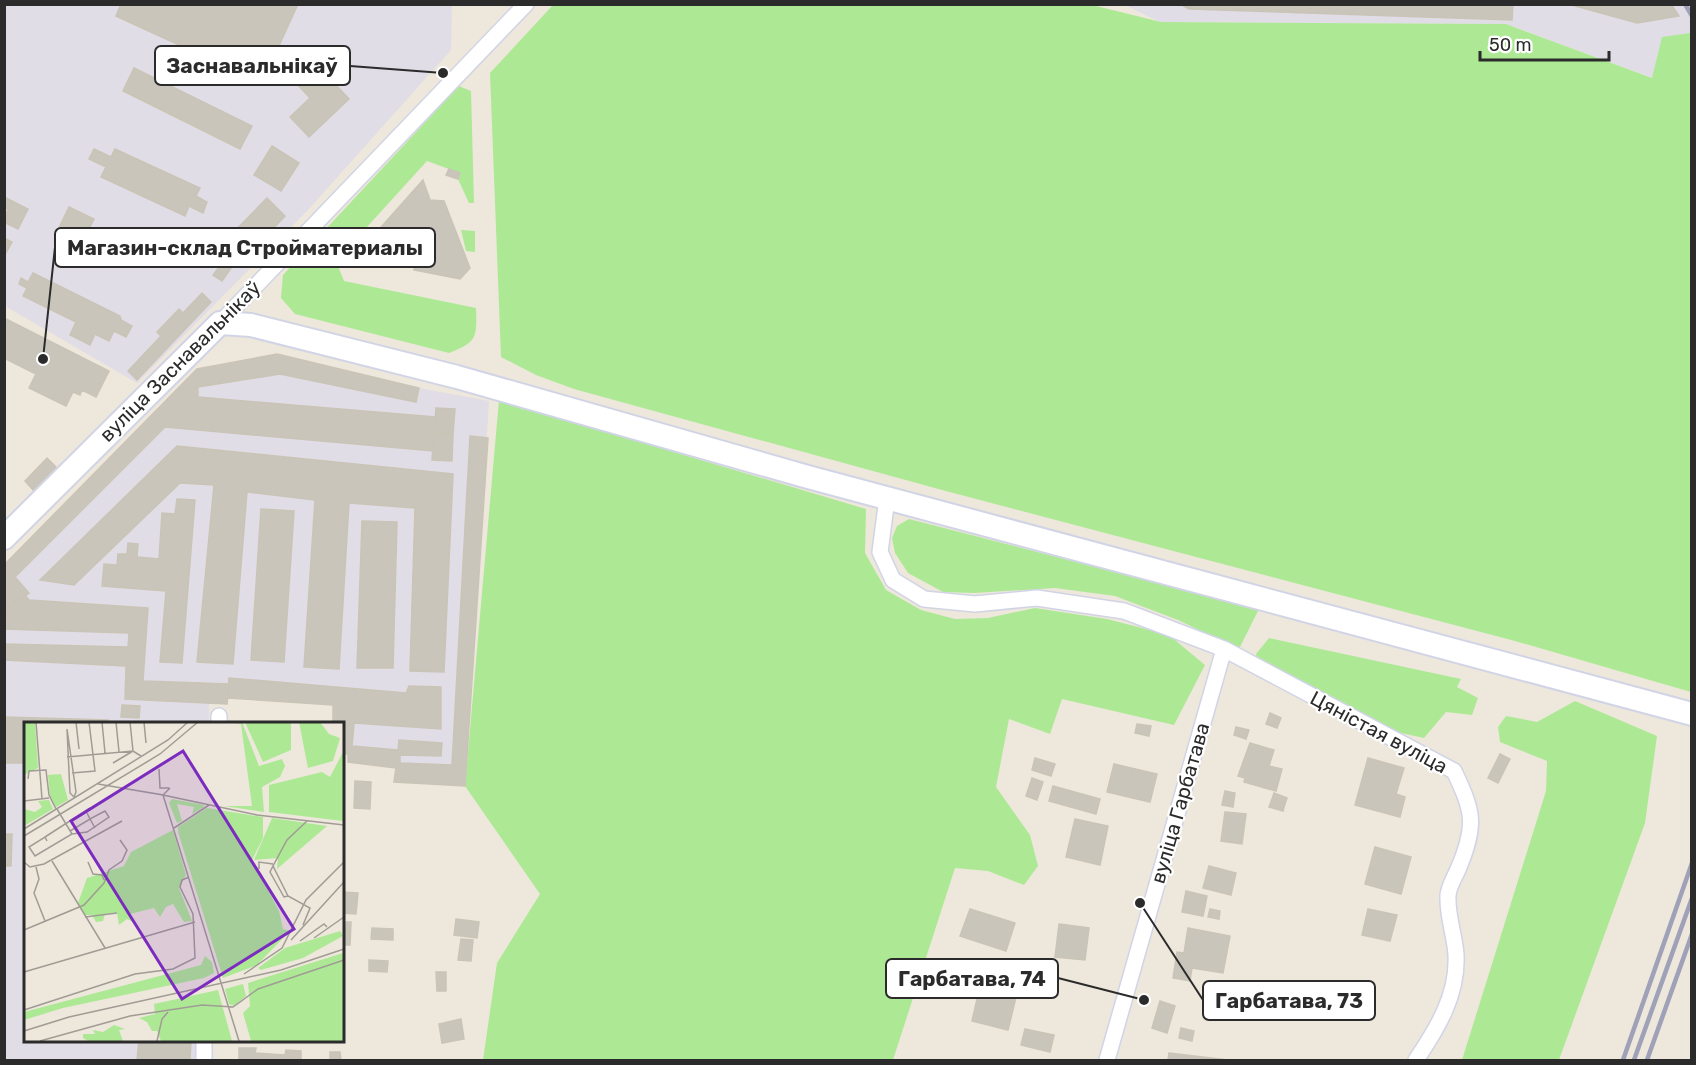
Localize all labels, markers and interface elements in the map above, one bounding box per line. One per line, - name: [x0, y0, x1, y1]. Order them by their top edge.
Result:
- scale bar: [1480, 24, 1609, 62]
- text: 50 m: [1489, 34, 1532, 56]
- callout: Заснавальнікаў: [155, 46, 350, 85]
- text: Заснавальнікаў: [166, 53, 338, 78]
- callout: Магазин-склад Стройматериалы: [55, 228, 435, 267]
- text: Магазин-склад Стройматериалы: [67, 235, 423, 260]
- street label: вуліца Заснавальнікаў: [95, 276, 265, 446]
- street label: Цяністая вуліца: [1306, 686, 1452, 778]
- street label: вуліца Гарбатава: [1146, 720, 1214, 886]
- inset map: [24, 722, 344, 1041]
- callout: Гарбатава, 74: [886, 959, 1058, 998]
- text: Гарбатава, 74: [898, 966, 1046, 991]
- callout: Гарбатава, 73: [1203, 981, 1375, 1020]
- text: Гарбатава, 73: [1215, 988, 1363, 1013]

